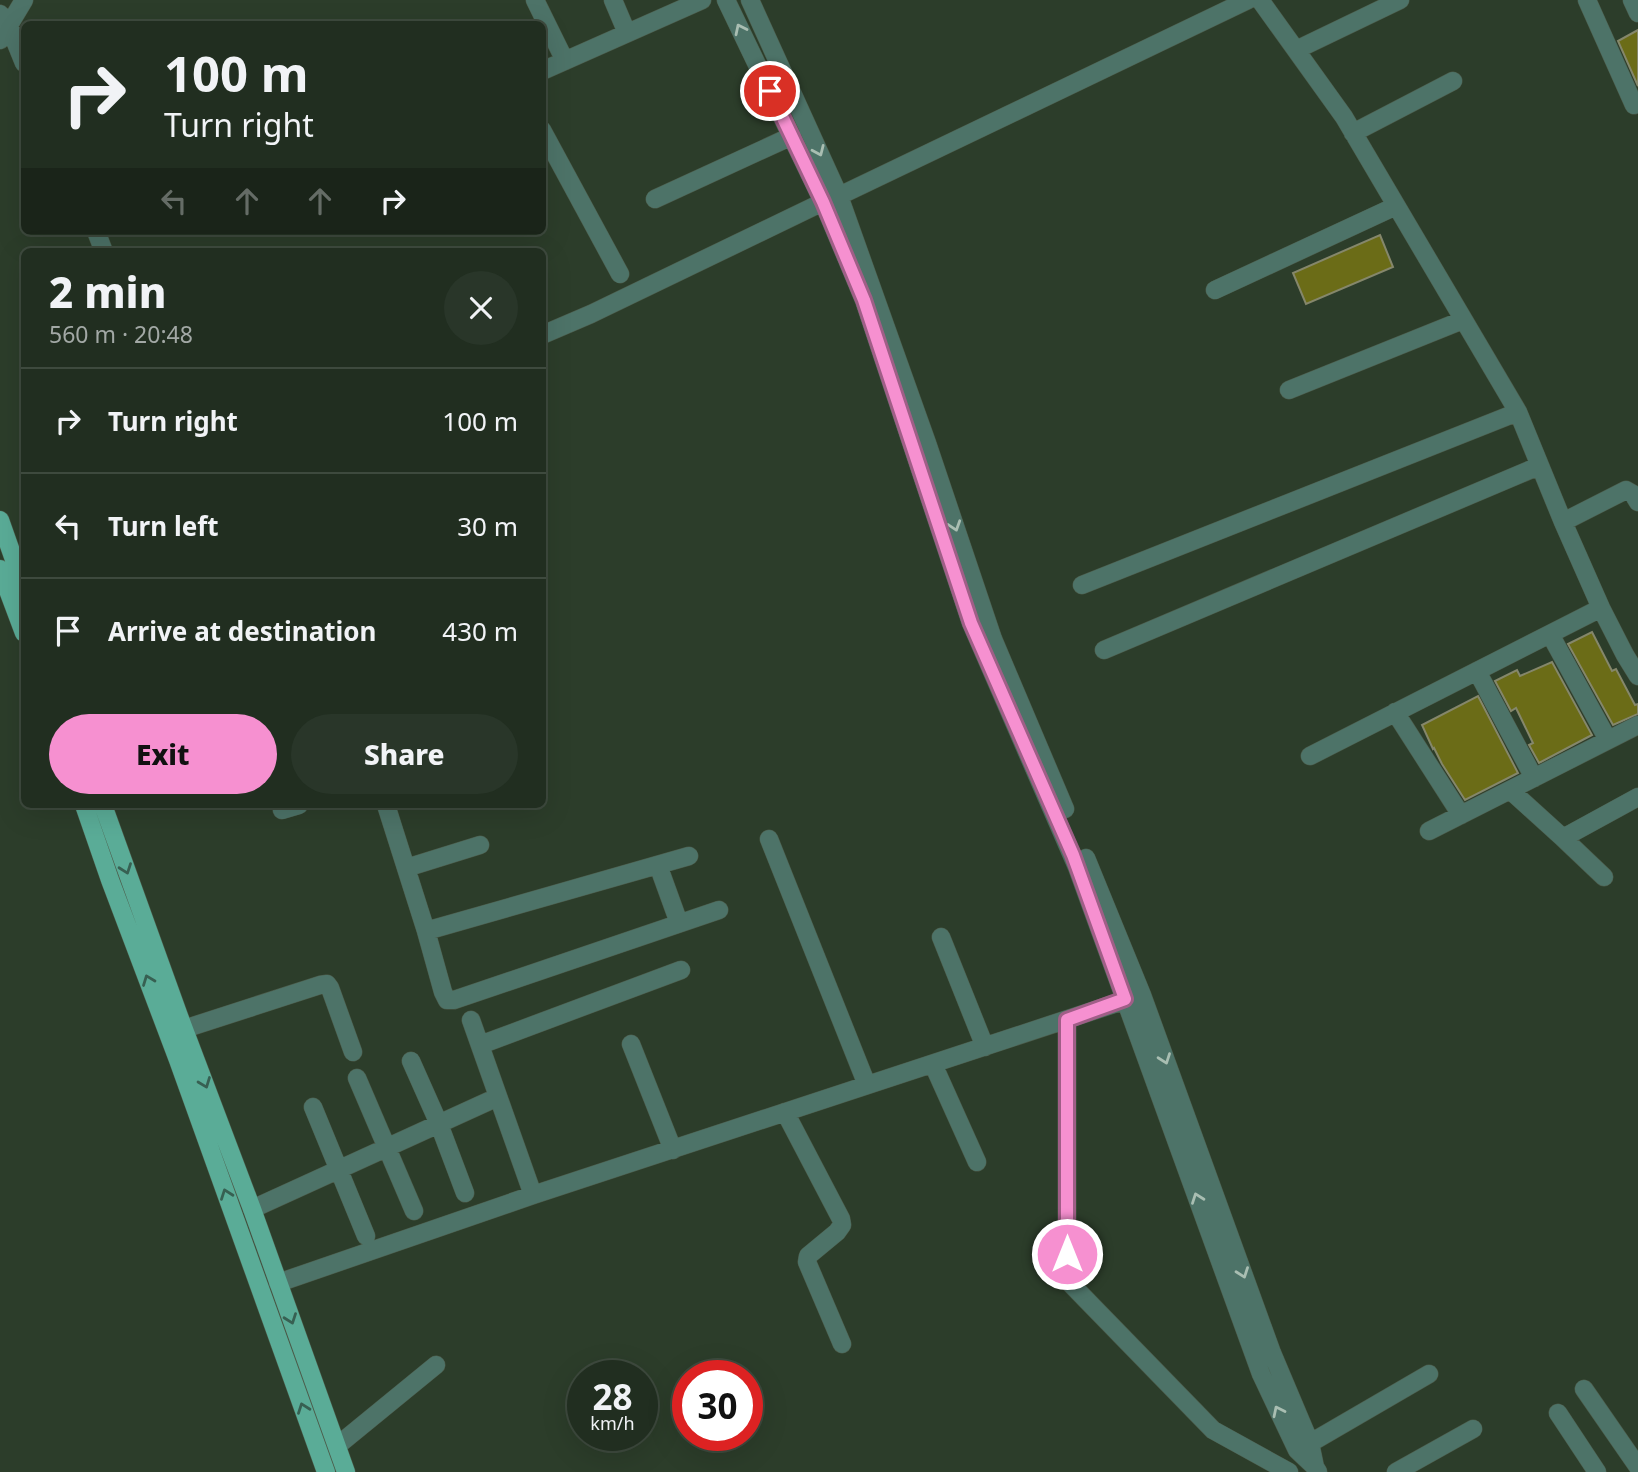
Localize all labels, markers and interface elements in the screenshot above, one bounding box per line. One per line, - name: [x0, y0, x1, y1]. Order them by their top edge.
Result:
- one-way arrow: [735, 24, 749, 36]
- text: 100 m: [164, 40, 309, 106]
- icon: right: [49, 49, 140, 140]
- pin: [740, 61, 800, 121]
- icon: arrive: [751, 72, 789, 110]
- text: Turn right: [164, 103, 314, 146]
- one-way arrow: [811, 144, 825, 157]
- icon: left: [155, 182, 193, 220]
- icon: ahead: [228, 182, 266, 220]
- icon: ahead: [301, 182, 339, 220]
- icon: right: [374, 182, 412, 220]
- text: 2 min: [49, 263, 166, 320]
- button: close: [444, 271, 518, 345]
- text: 560 m · 20:48: [49, 318, 193, 350]
- icon: right: [49, 402, 87, 440]
- text: Turn right: [108, 403, 238, 439]
- text: 100 m: [442, 403, 518, 439]
- icon: left: [49, 507, 87, 545]
- text: Turn left: [108, 508, 219, 544]
- text: 30 m: [457, 508, 518, 544]
- one-way arrow: [947, 519, 961, 532]
- icon: arrive: [49, 612, 87, 650]
- text: Arrive at destination: [108, 613, 377, 649]
- text: 430 m: [442, 613, 518, 649]
- button: Exit: [49, 714, 277, 794]
- button: Share: [291, 714, 518, 794]
- one-way arrow: [118, 863, 132, 875]
- one-way arrow: [142, 975, 156, 987]
- one-way arrow: [1157, 1052, 1171, 1064]
- one-way arrow: [196, 1076, 210, 1088]
- one-way arrow: [220, 1188, 234, 1200]
- one-way arrow: [1191, 1193, 1205, 1205]
- position arrow: [1030, 1217, 1104, 1291]
- one-way arrow: [1235, 1266, 1249, 1278]
- one-way arrow: [283, 1313, 297, 1325]
- speed limit sign: 30: [672, 1360, 763, 1451]
- text: 28: [592, 1373, 633, 1420]
- one-way arrow: [297, 1402, 311, 1414]
- one-way arrow: [1272, 1406, 1286, 1418]
- text: km/h: [590, 1411, 635, 1435]

